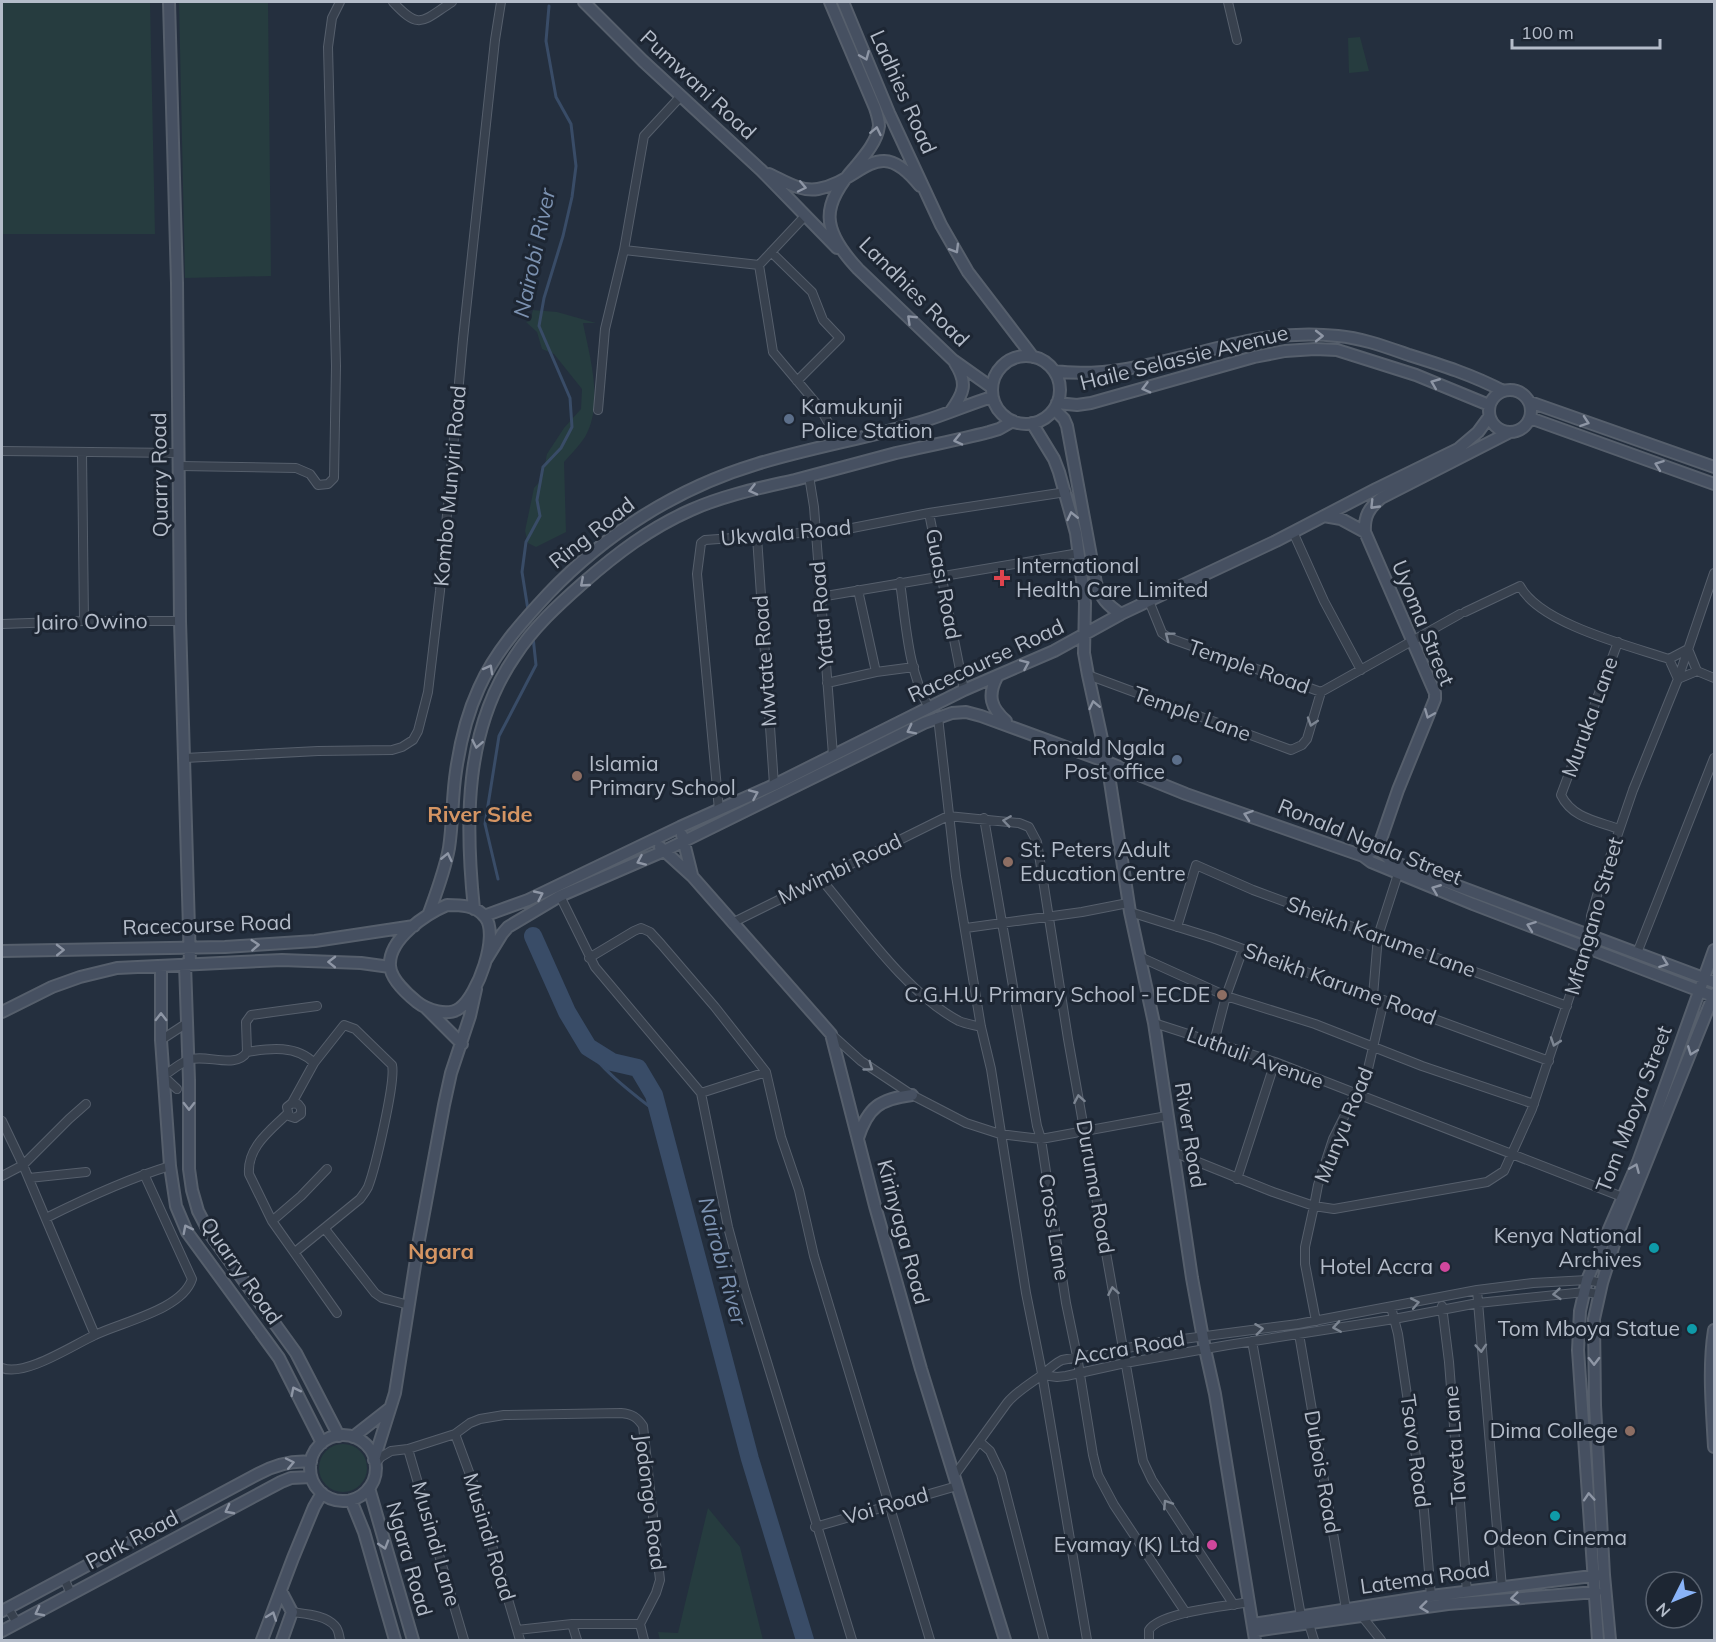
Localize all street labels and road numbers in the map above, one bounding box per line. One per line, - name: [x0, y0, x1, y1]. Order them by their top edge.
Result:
- street label: Pumwani Road: [635, 24, 762, 145]
- street label: Ladhies Road: [865, 26, 943, 158]
- street label: Landhies Road: [854, 231, 975, 352]
- street label: Haile Selassie Avenue: [1077, 319, 1291, 395]
- street label: Kombo Munyiri Road: [427, 384, 471, 587]
- street label: Quarry Road: [145, 412, 173, 538]
- street label: Ring Road: [543, 491, 639, 574]
- street label: Ukwala Road: [720, 513, 852, 551]
- street label: Guasi Road: [920, 526, 967, 641]
- street label: Uyoma Street: [1387, 556, 1461, 689]
- street label: Yatta Road: [803, 560, 839, 671]
- street label: Mwtate Road: [746, 594, 782, 728]
- street label: Jairo Owino: [34, 607, 148, 635]
- street label: Racecourse Road: [903, 613, 1068, 708]
- street label: Temple Road: [1185, 633, 1314, 699]
- street label: Muruka Lane: [1555, 653, 1623, 781]
- street label: Temple Lane: [1130, 680, 1255, 746]
- street label: Ronald Ngala Street: [1274, 792, 1466, 890]
- street label: Mwimbi Road: [774, 827, 906, 909]
- street label: Mfangano Street: [1558, 834, 1628, 998]
- street label: Sheikh Karume Lane: [1283, 890, 1479, 982]
- street label: Racecourse Road: [122, 908, 292, 940]
- street label: Sheikh Karume Road: [1241, 936, 1440, 1030]
- street label: Luthuli Avenue: [1183, 1020, 1327, 1094]
- street label: Tom Mboya Street: [1589, 1022, 1677, 1196]
- street label: Munyu Road: [1308, 1063, 1378, 1186]
- street label: River Road: [1170, 1080, 1212, 1189]
- street label: Duruma Road: [1071, 1118, 1121, 1256]
- street label: Kirinyaga Road: [872, 1156, 936, 1307]
- street label: Cross Lane: [1034, 1172, 1076, 1282]
- street label: Quarry Road: [195, 1212, 288, 1329]
- street label: Accra Road: [1071, 1324, 1187, 1370]
- street label: Taveta Lane: [1437, 1385, 1471, 1505]
- street label: Tsavo Road: [1395, 1393, 1437, 1509]
- street label: Dubois Road: [1299, 1408, 1347, 1536]
- street label: Jodongo Road: [630, 1432, 672, 1572]
- street label: Musindi Road: [458, 1470, 522, 1604]
- street label: Musindi Lane: [407, 1478, 467, 1609]
- street label: Voi Road: [840, 1480, 931, 1530]
- street label: Ngara Road: [381, 1498, 439, 1619]
- street label: Park Road: [81, 1504, 182, 1574]
- street label: Latema Road: [1358, 1555, 1491, 1599]

